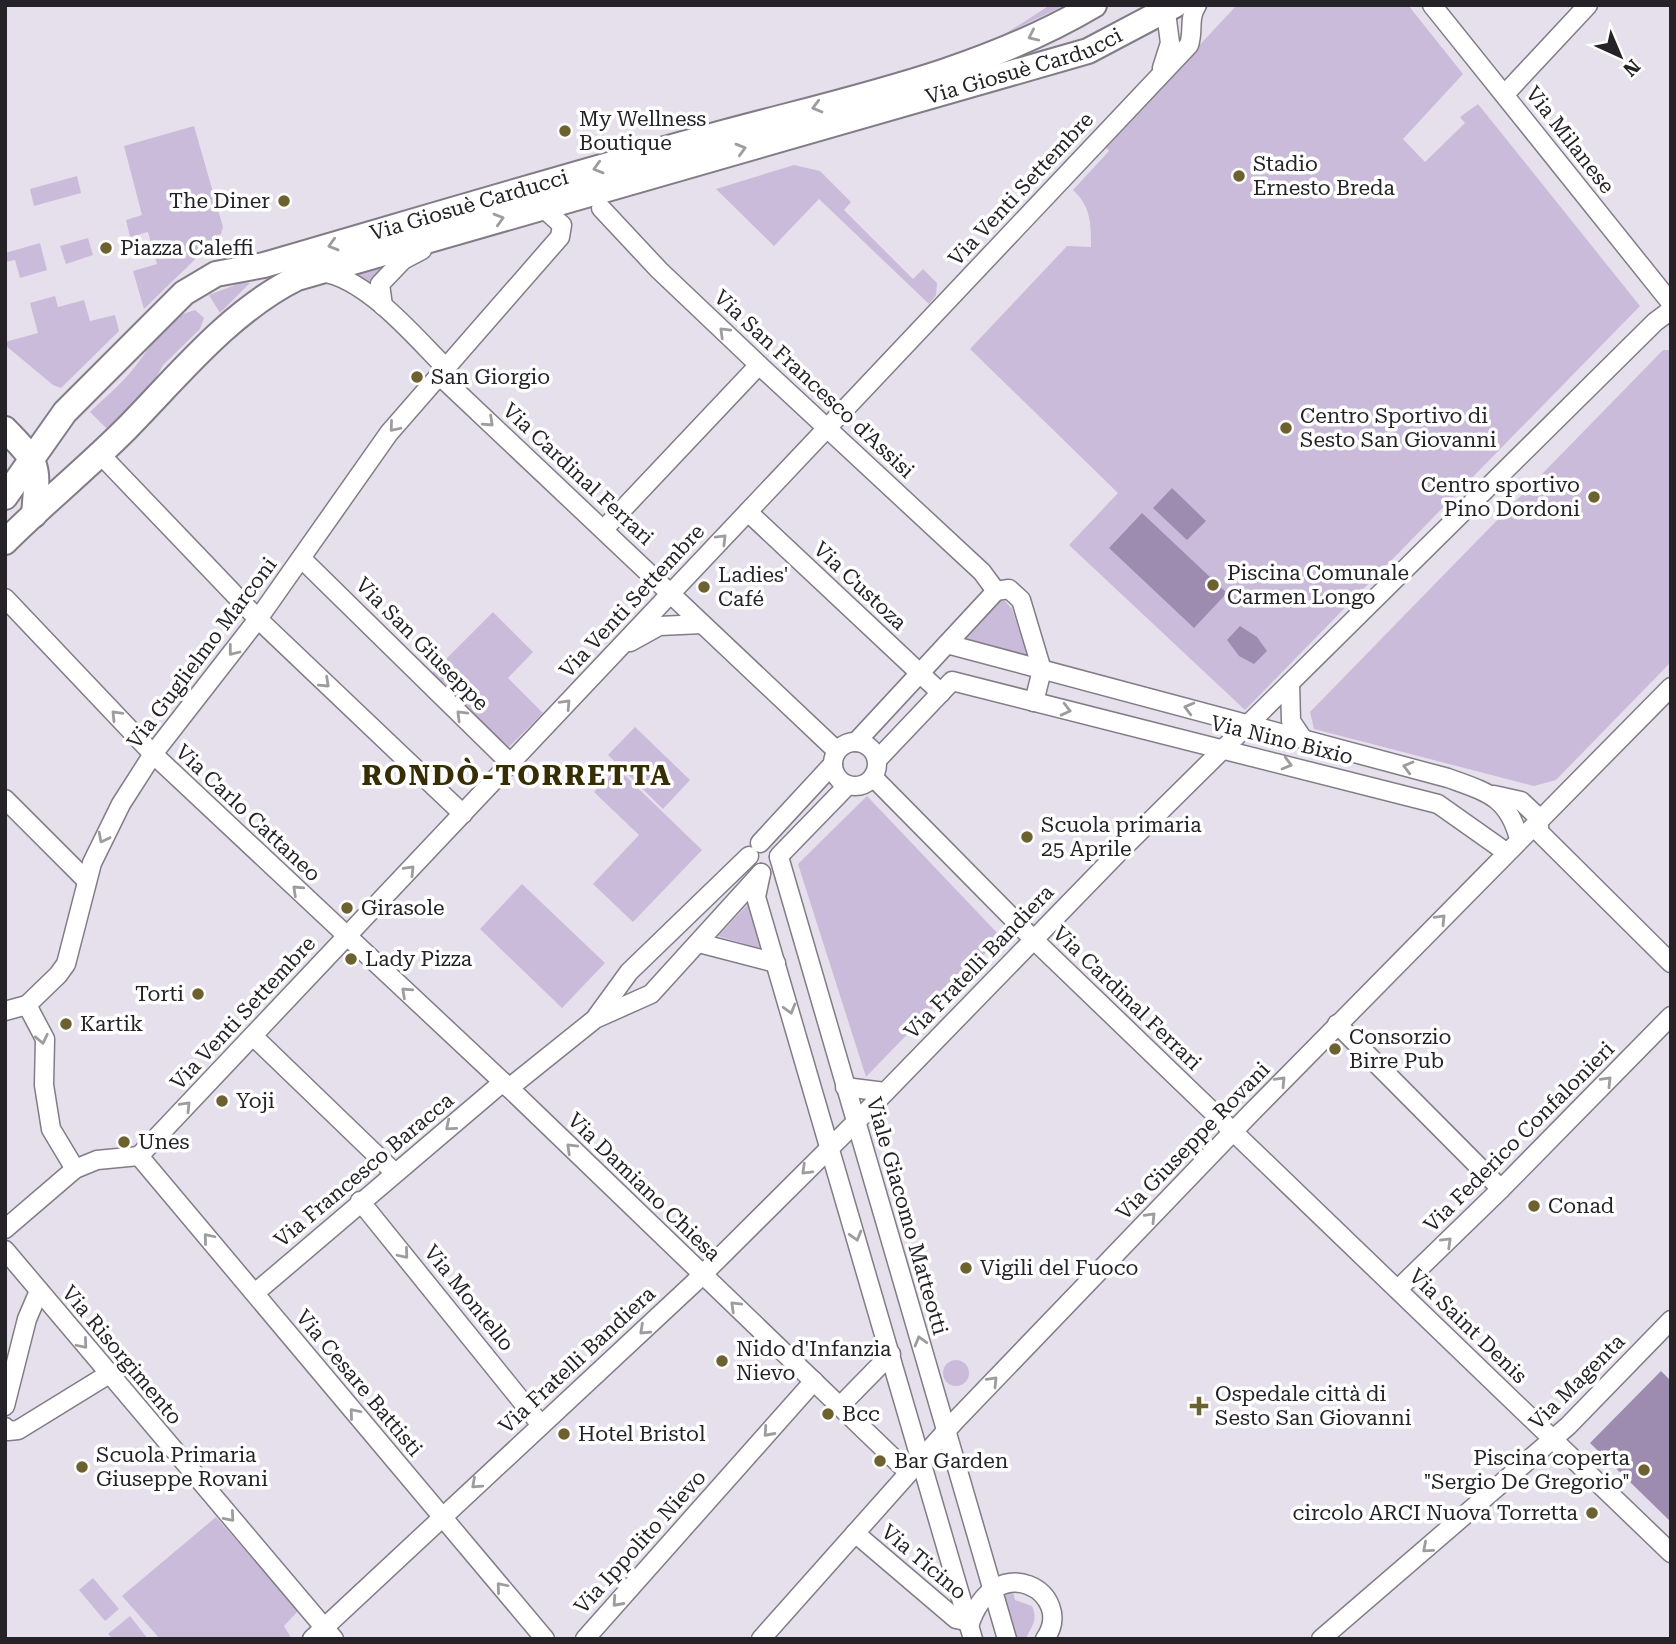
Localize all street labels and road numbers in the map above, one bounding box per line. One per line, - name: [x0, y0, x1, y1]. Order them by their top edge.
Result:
- street label: Via Giosuè Carducci: [923, 23, 1126, 109]
- street label: Via Milanese: [1521, 82, 1619, 198]
- street label: Via Venti Settembre: [944, 107, 1098, 271]
- street label: Via Giosuè Carducci: [367, 165, 571, 245]
- street label: Via San Francesco d'Assisi: [709, 285, 919, 483]
- street label: Via Cardinal Ferrari: [498, 398, 658, 550]
- street label: Via Venti Settembre: [555, 519, 709, 683]
- street label: Via Custoza: [809, 537, 912, 635]
- street label: Via Guglielmo Marconi: [122, 553, 282, 753]
- street label: Via San Giuseppe: [351, 573, 493, 715]
- street label: Via Nino Bixio: [1208, 711, 1356, 769]
- street label: Via Carlo Cattaneo: [171, 740, 325, 886]
- street label: Via Fratelli Bandiera: [899, 880, 1059, 1044]
- street label: Via Cardinal Ferrari: [1048, 921, 1206, 1075]
- street label: Via Venti Settembre: [166, 931, 320, 1095]
- street label: Via Federico Confalonieri: [1419, 1037, 1619, 1237]
- street label: Via Giuseppe Rovani: [1111, 1057, 1275, 1225]
- street label: Via Francesco Baracca: [269, 1088, 459, 1252]
- street label: Viale Giacomo Matteotti: [862, 1094, 953, 1338]
- street label: Via Damiano Chiesa: [563, 1108, 726, 1266]
- street label: Via Montello: [419, 1240, 519, 1356]
- street label: Via Saint Denis: [1404, 1264, 1532, 1388]
- street label: Via Risorgimento: [57, 1281, 187, 1429]
- street label: Via Fratelli Bandiera: [494, 1281, 660, 1438]
- street label: Via Cesare Battisti: [291, 1305, 427, 1461]
- street label: Via Magenta: [1524, 1329, 1630, 1435]
- street label: Via Ippolito Nievo: [569, 1465, 711, 1619]
- street label: Via Ticino: [877, 1519, 971, 1605]

